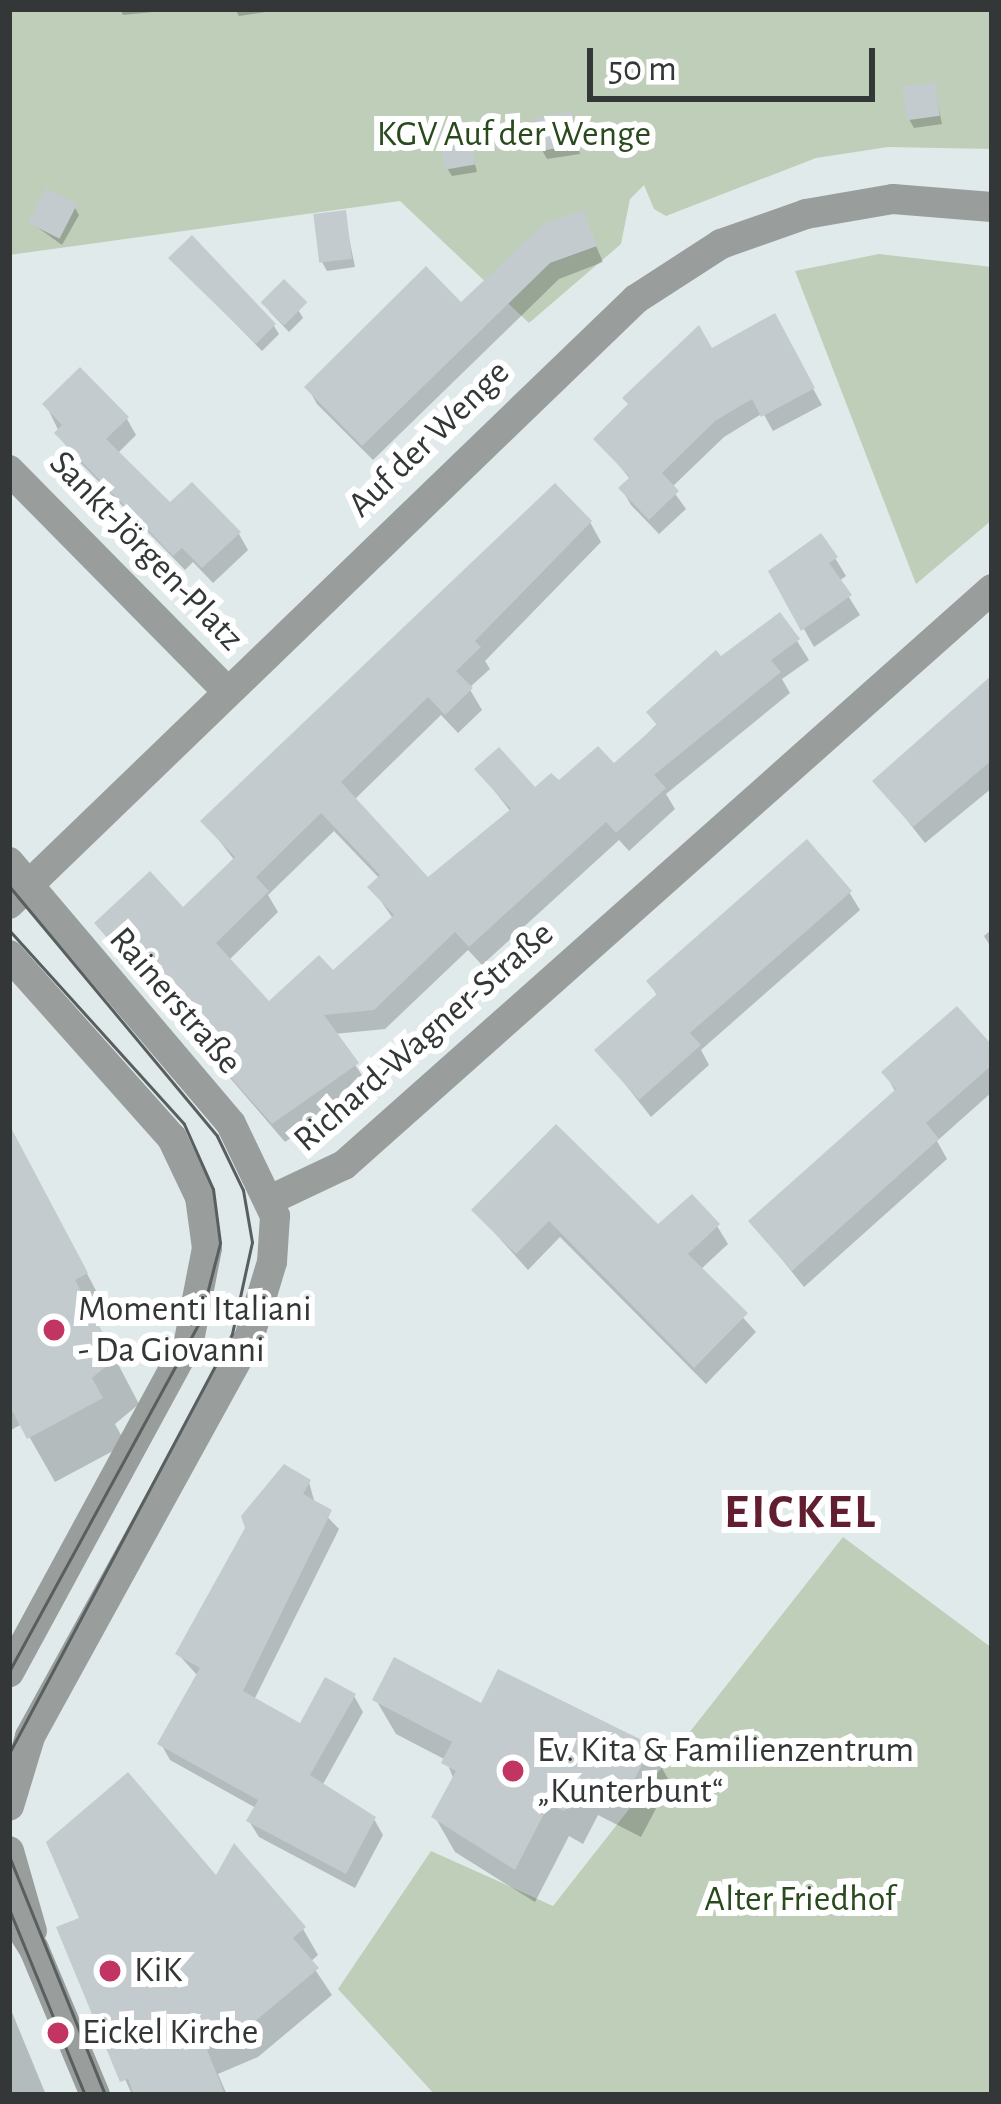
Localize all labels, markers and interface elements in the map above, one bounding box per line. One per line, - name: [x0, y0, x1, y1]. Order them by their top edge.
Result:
- scale bar: [593, 24, 881, 98]
- text: 50 m: [608, 51, 677, 87]
- park label: KGV Auf der Wenge: [377, 113, 651, 157]
- street label: Auf der Wenge: [339, 351, 519, 527]
- street label: Sankt-Jörgen-Platz: [40, 442, 252, 660]
- street label: Richard-Wagner-Straße: [285, 913, 563, 1161]
- street label: Rainerstraße: [99, 919, 251, 1083]
- place label: Momenti Italiani - Da Giovanni: [78, 1287, 312, 1372]
- marker: Momenti Italiani - Da Giovanni: [41, 1317, 67, 1343]
- district label: EICKEL: [724, 1485, 878, 1543]
- place label: Ev. Kita & Familienzentrum „Kunterbunt“: [537, 1728, 914, 1813]
- marker: Ev. Kita & Familienzentrum „Kunterbunt“: [500, 1758, 526, 1784]
- park label: Alter Friedhof: [704, 1878, 896, 1922]
- place label: KiK: [134, 1949, 182, 1993]
- marker: KiK: [97, 1958, 123, 1984]
- place label: Eickel Kirche: [82, 2011, 258, 2055]
- marker: Eickel Kirche: [45, 2020, 71, 2046]

